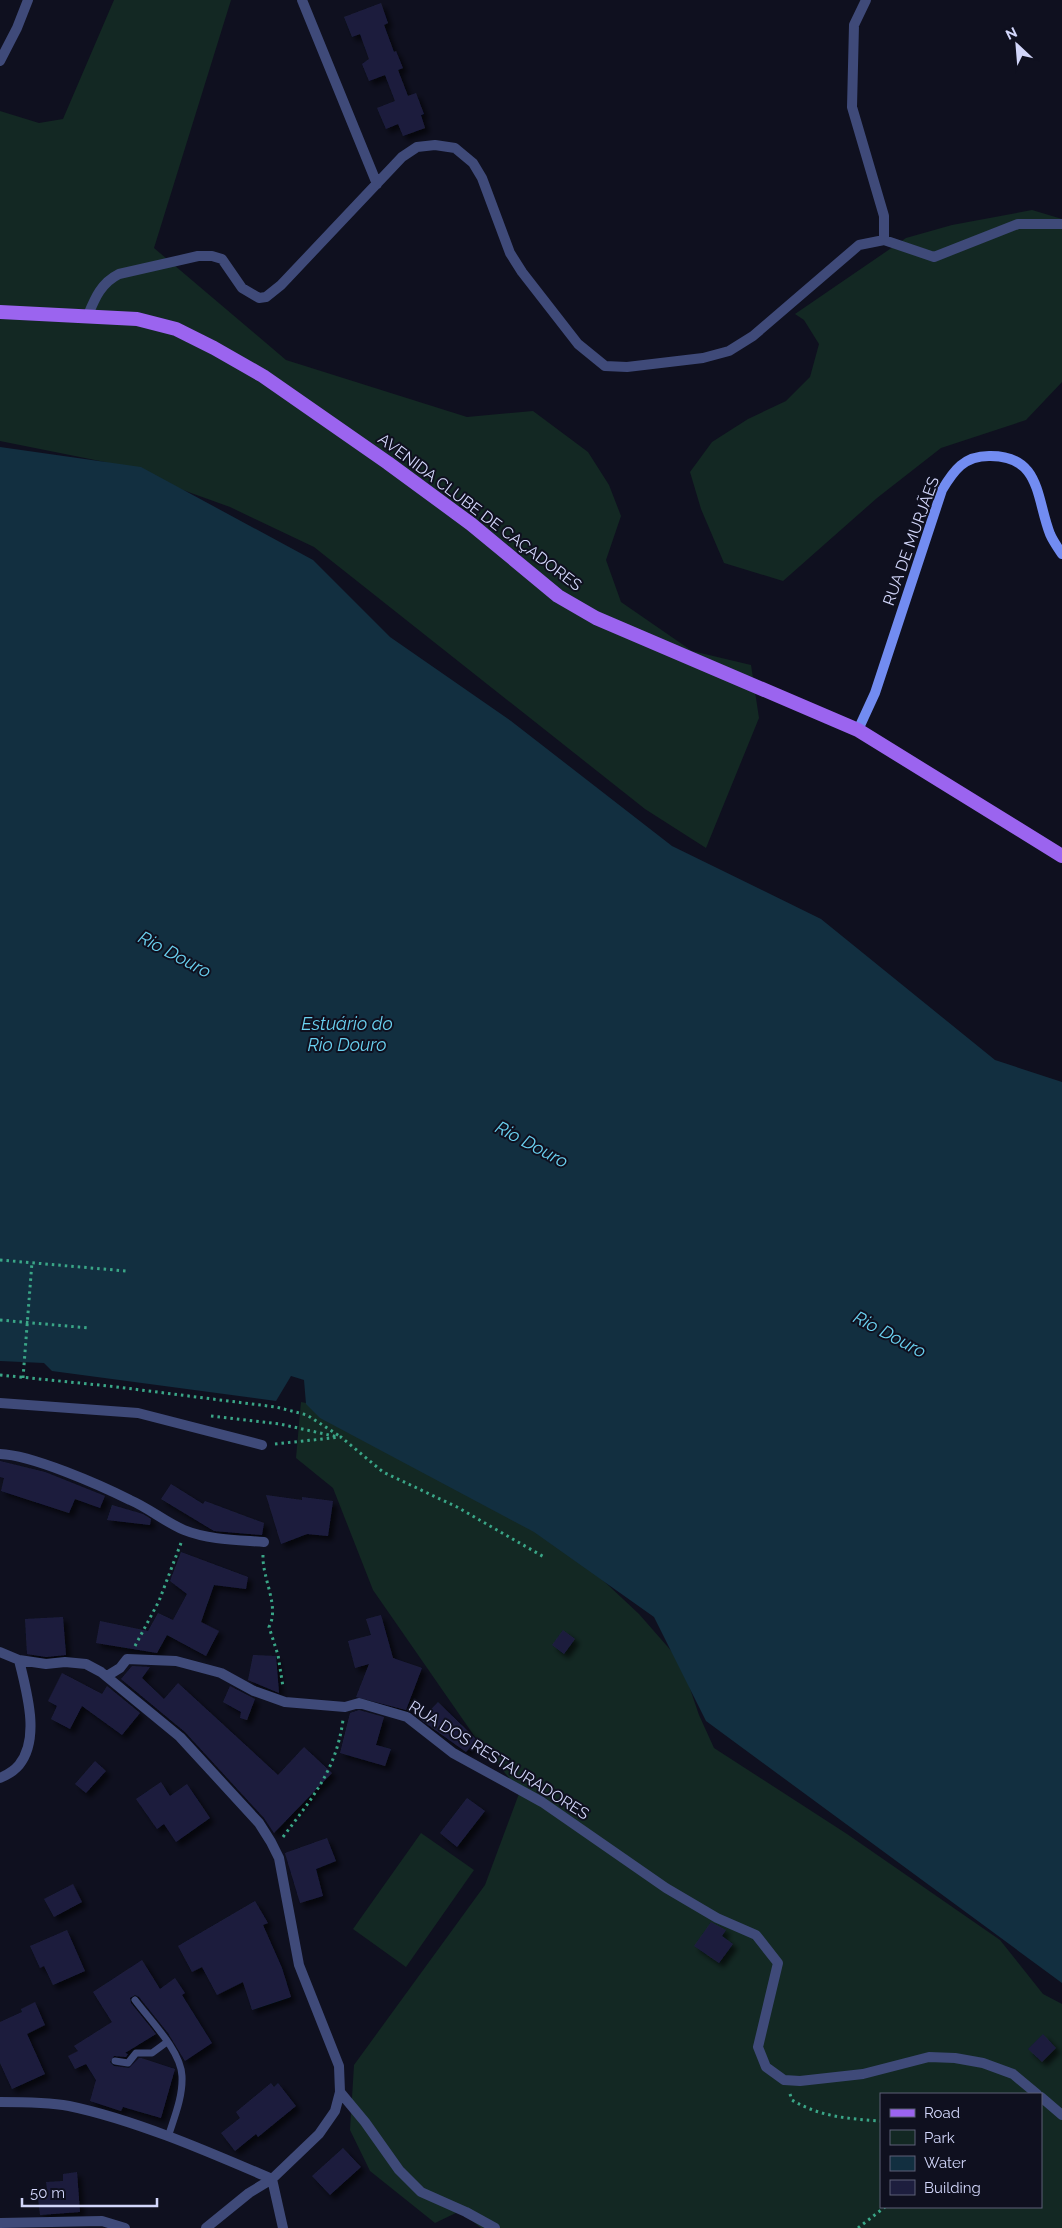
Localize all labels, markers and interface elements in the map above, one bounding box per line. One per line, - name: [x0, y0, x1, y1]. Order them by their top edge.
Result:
- north arrow: [992, 20, 1042, 70]
- text: N: [1003, 24, 1020, 43]
- street label: AVENIDA CLUBE DE CAÇADORES: [374, 429, 586, 595]
- street label: RUA DE MURJÃES: [878, 473, 943, 608]
- water label: Rio Douro: [135, 926, 215, 982]
- water label: Estuário do Rio Douro: [301, 1013, 393, 1055]
- water label: Rio Douro: [492, 1116, 572, 1172]
- water label: Rio Douro: [850, 1306, 930, 1362]
- street label: RUA DOS RESTAURADORES: [405, 1697, 593, 1824]
- legend: [880, 2093, 1042, 2208]
- text: Road: [924, 2104, 960, 2122]
- text: Park: [924, 2129, 955, 2147]
- text: Water: [924, 2154, 967, 2172]
- scale bar: [22, 2176, 158, 2208]
- text: Building: [924, 2179, 981, 2197]
- text: 50 m: [30, 2184, 65, 2202]

